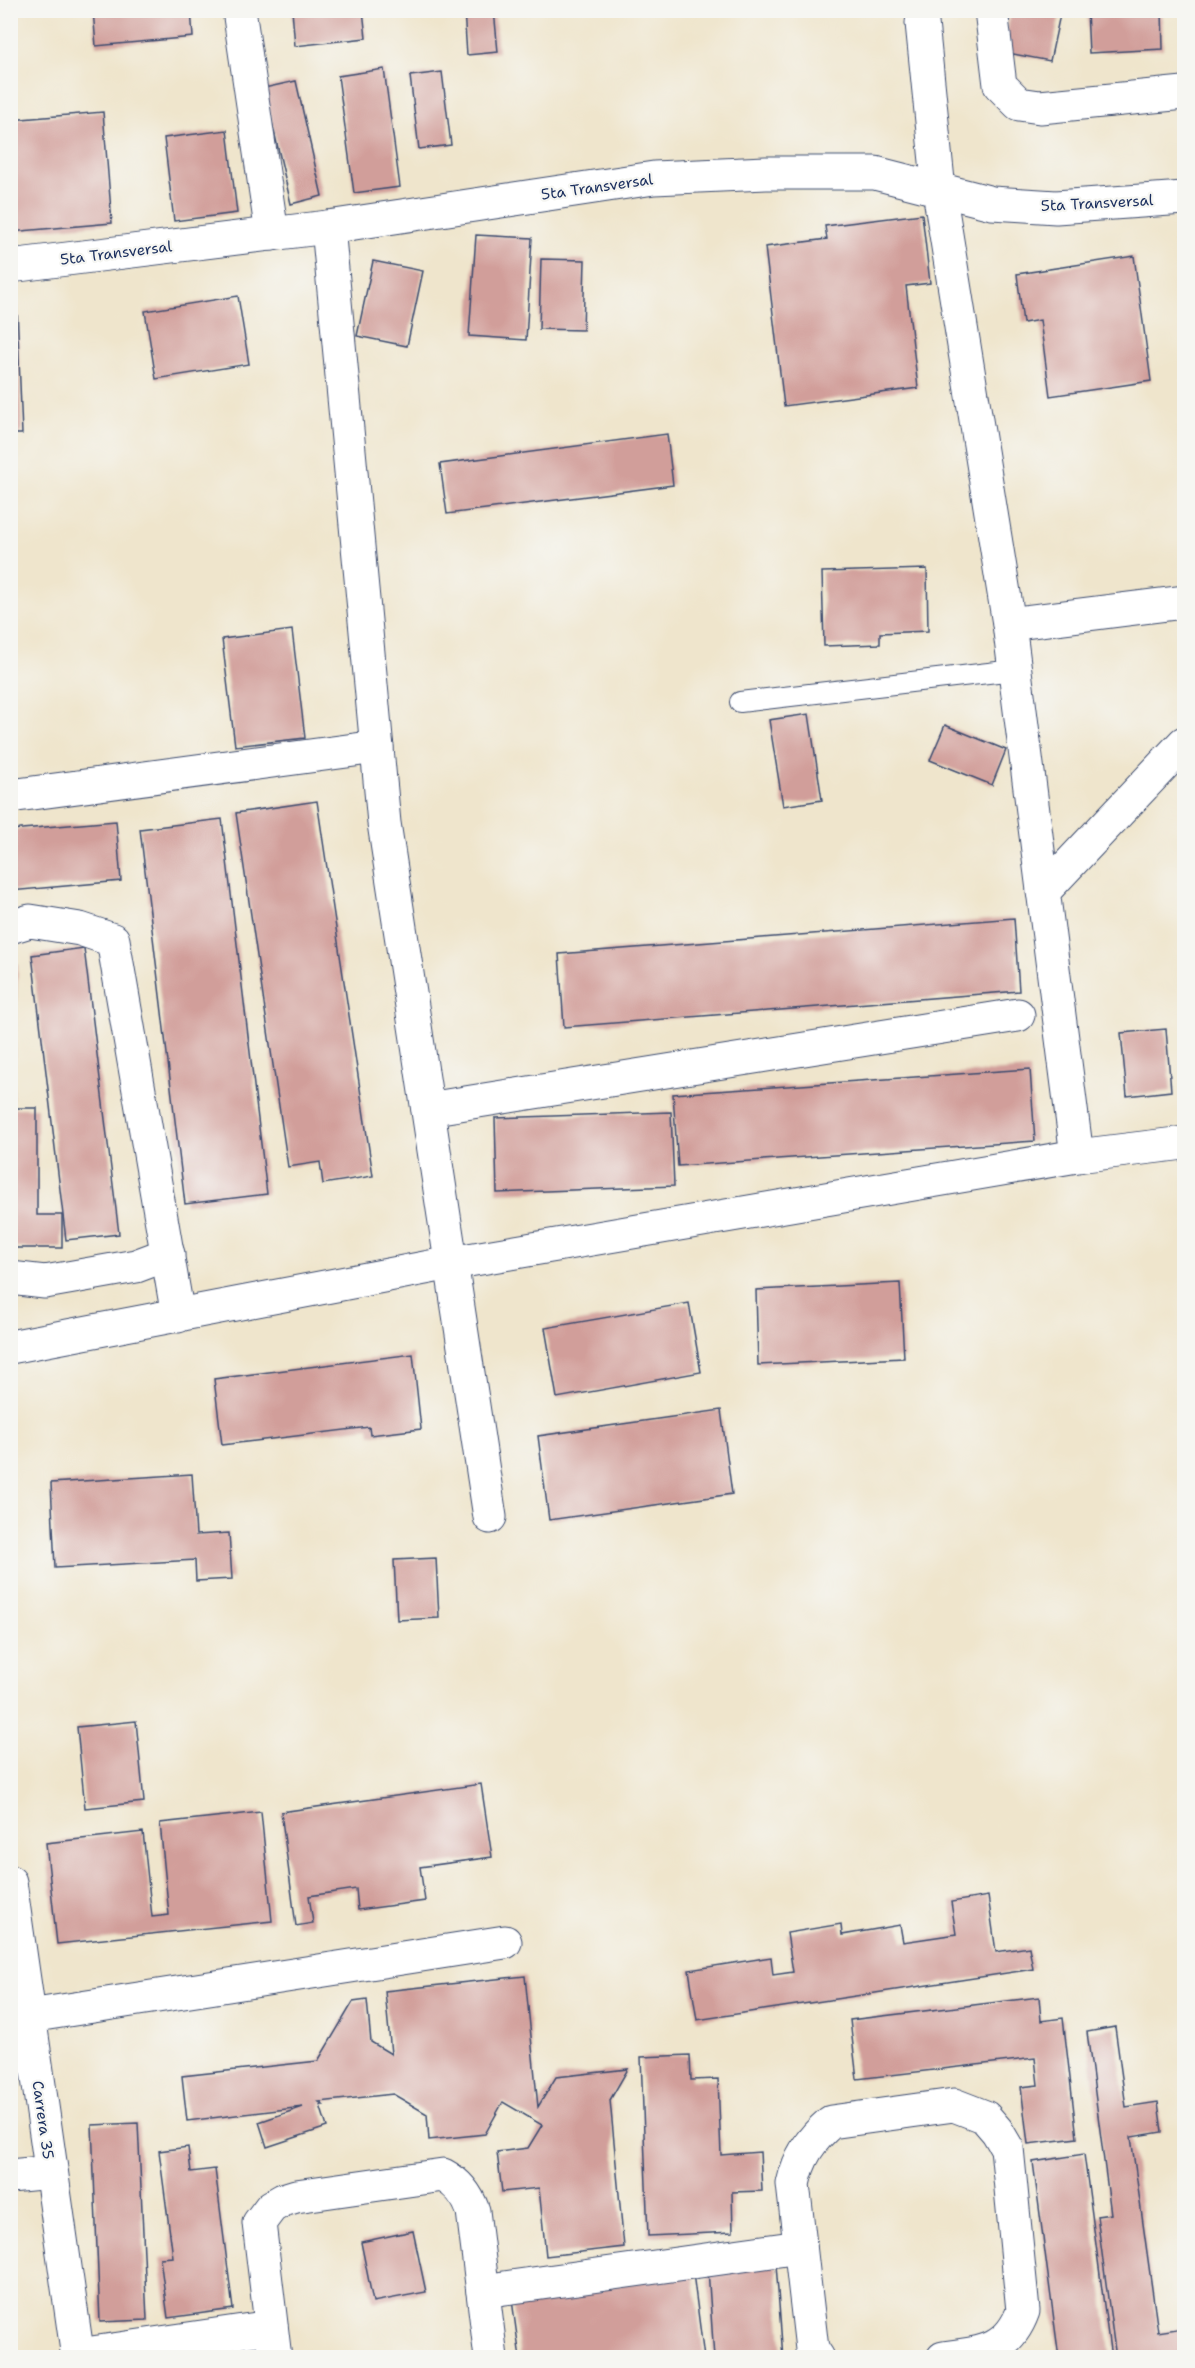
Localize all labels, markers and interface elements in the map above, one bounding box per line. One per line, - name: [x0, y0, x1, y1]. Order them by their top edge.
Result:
- street label: 5ta Transversal: [540, 169, 655, 205]
- street label: 5ta Transversal: [1040, 190, 1154, 216]
- street label: 5ta Transversal: [59, 236, 174, 270]
- street label: Carrera 35: [28, 2079, 58, 2161]

